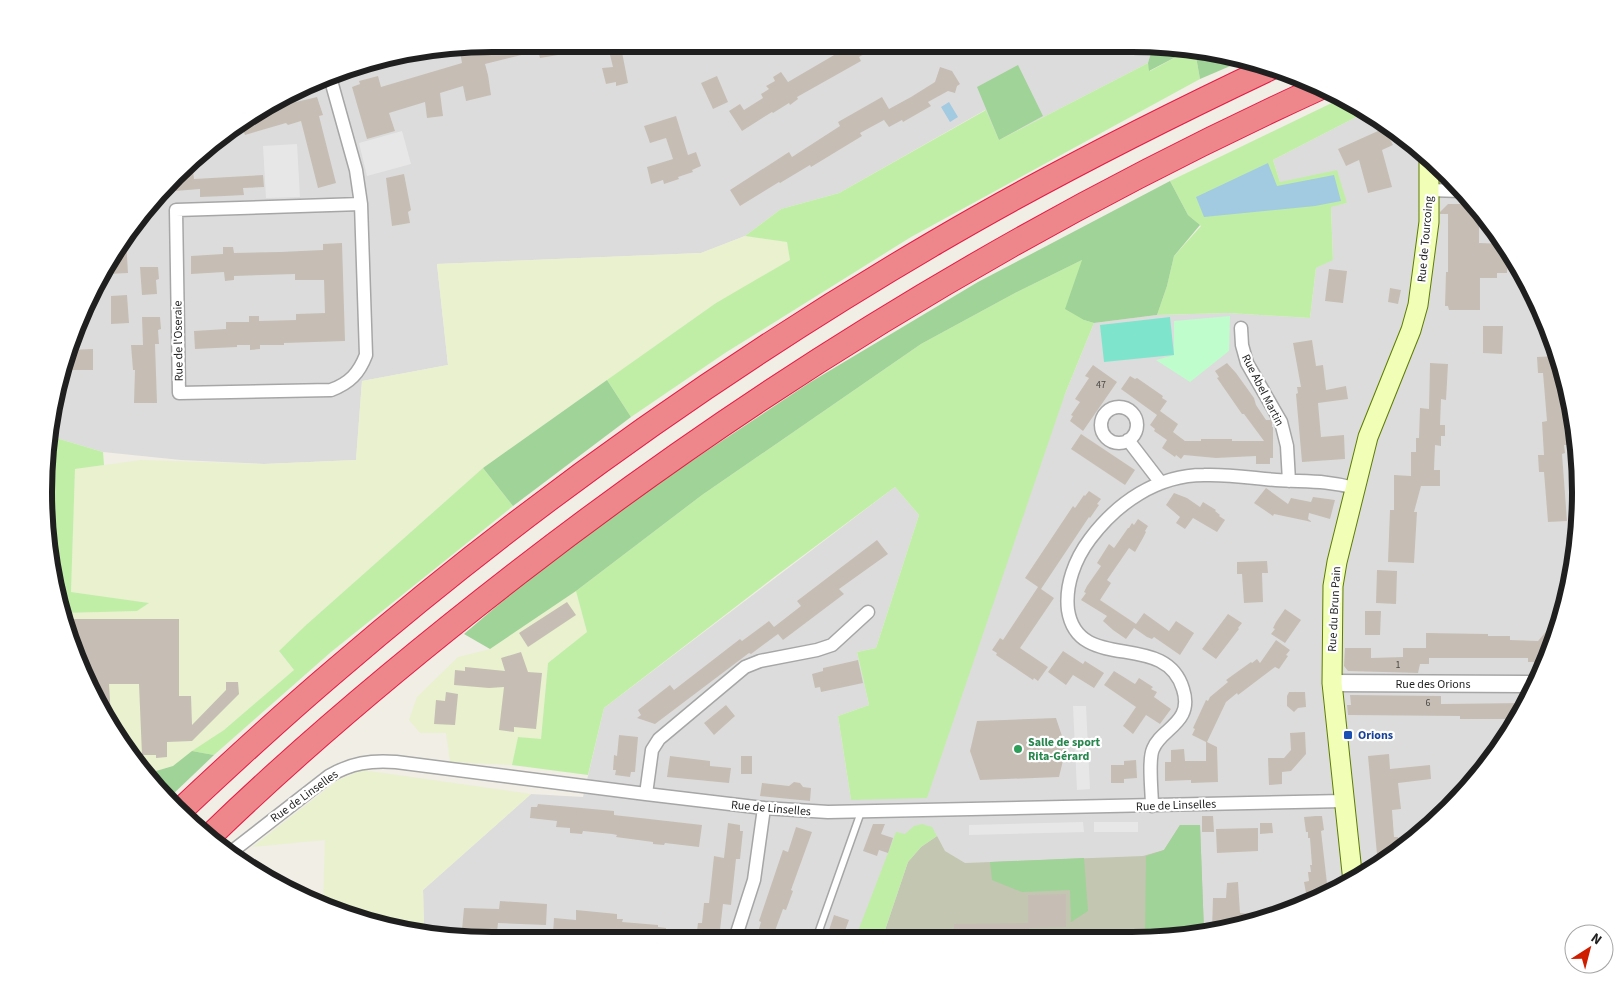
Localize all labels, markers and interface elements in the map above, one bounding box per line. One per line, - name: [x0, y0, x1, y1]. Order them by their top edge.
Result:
- street label: Rue de Tourcoing: [1413, 195, 1438, 283]
- street label: Rue de l'Oseraie: [169, 301, 188, 381]
- street label: Rue Abel Martin: [1237, 351, 1288, 429]
- house number: 47: [1096, 378, 1106, 392]
- street label: Rue du Brun Pain: [1324, 566, 1345, 652]
- house number: 1: [1396, 658, 1401, 672]
- street label: Rue des Orions: [1396, 676, 1470, 693]
- house number: 6: [1426, 696, 1431, 710]
- place label: Orions: [1358, 727, 1393, 744]
- marker: Orions: [1342, 729, 1354, 741]
- place label: Salle de sport Rita-Gérard: [1028, 734, 1101, 765]
- marker: Salle de sport Rita-Gérard: [1012, 743, 1024, 755]
- street label: Rue de Linselles: [267, 766, 342, 827]
- street label: Rue de Linselles: [1136, 796, 1216, 815]
- street label: Rue de Linselles: [730, 797, 812, 820]
- north arrow: [1564, 924, 1614, 974]
- text: N: [1586, 928, 1606, 950]

